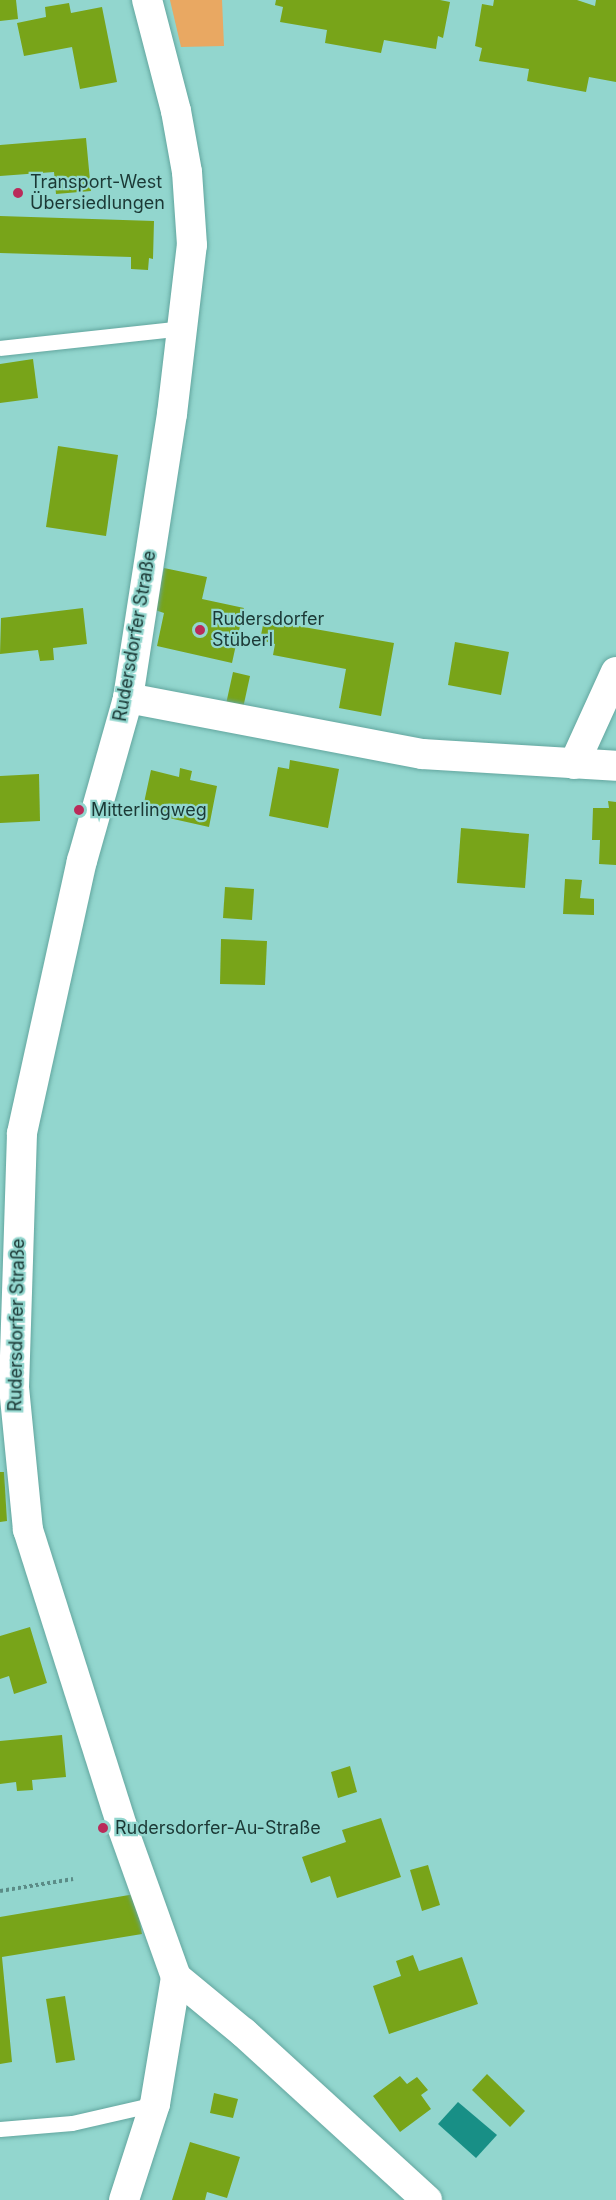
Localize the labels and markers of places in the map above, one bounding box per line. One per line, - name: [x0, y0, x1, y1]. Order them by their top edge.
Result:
- place label: Transport-West Übersiedlungen: [30, 172, 165, 214]
- marker: Transport-West Übersiedlungen: [11, 186, 25, 200]
- place label: Rudersdorfer Stüberl: [212, 609, 324, 652]
- marker: Rudersdorfer Stüberl: [193, 623, 207, 637]
- place label: Mitterlingweg: [91, 799, 207, 821]
- marker: Mitterlingweg: [72, 803, 86, 817]
- place label: Rudersdorfer-Au-Straße: [115, 1817, 321, 1839]
- marker: Rudersdorfer-Au-Straße: [96, 1821, 110, 1835]

